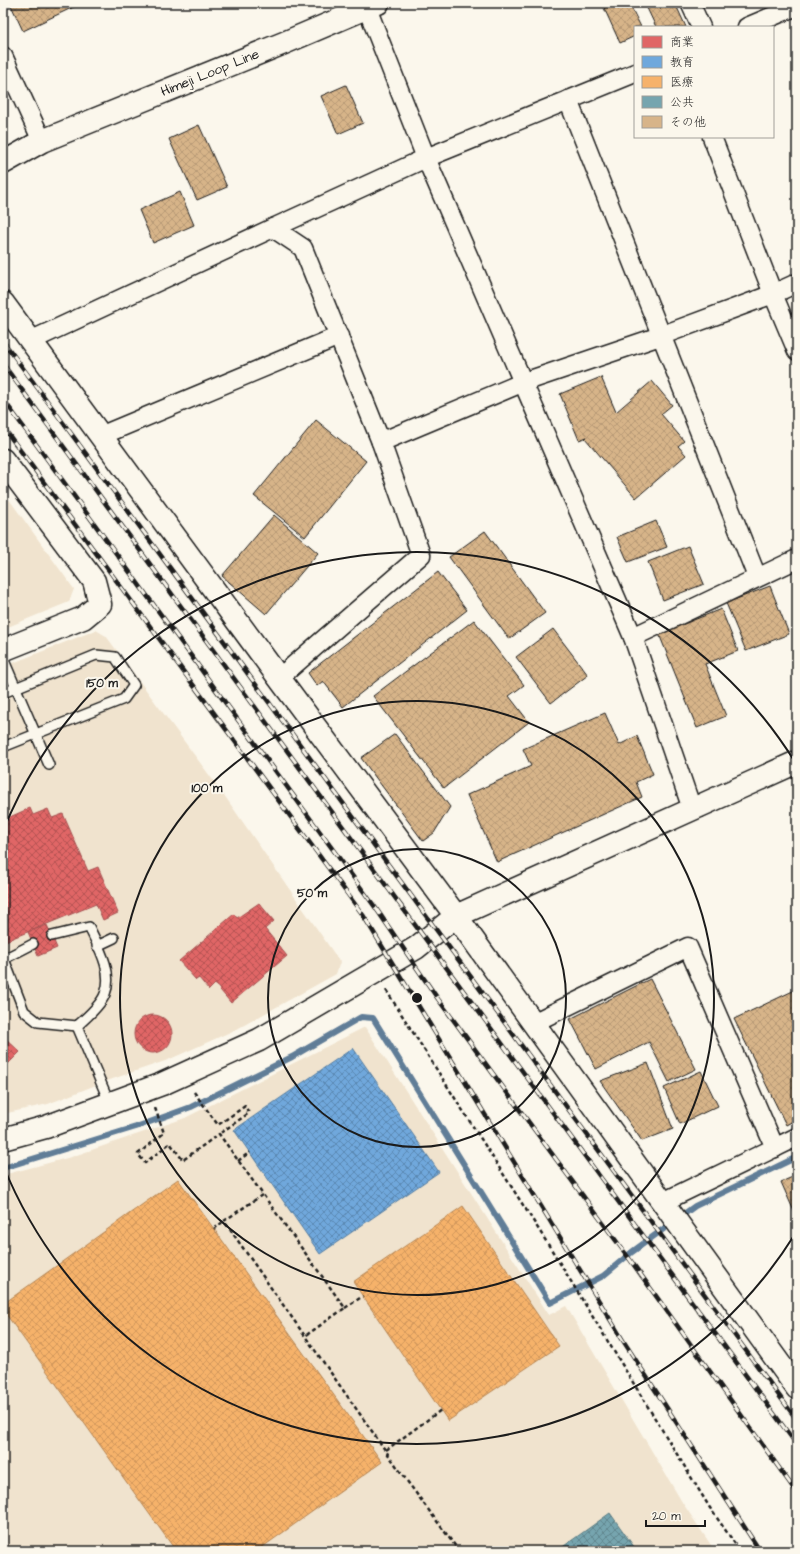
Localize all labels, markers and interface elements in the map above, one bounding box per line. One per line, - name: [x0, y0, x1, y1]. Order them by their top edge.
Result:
- legend: [634, 26, 774, 138]
- text: 商業: [670, 34, 694, 51]
- street label: Himeji Loop Line: [158, 44, 263, 102]
- text: 教育: [670, 54, 694, 71]
- text: 医療: [670, 74, 694, 91]
- text: 公共: [670, 94, 694, 111]
- text: その他: [670, 114, 706, 131]
- text: 150 m: [86, 675, 119, 692]
- text: 100 m: [192, 780, 223, 797]
- text: 50 m: [297, 885, 328, 902]
- centre of rings: [410, 991, 424, 1005]
- scale bar: [646, 1502, 705, 1528]
- text: 20 m: [652, 1508, 681, 1525]

